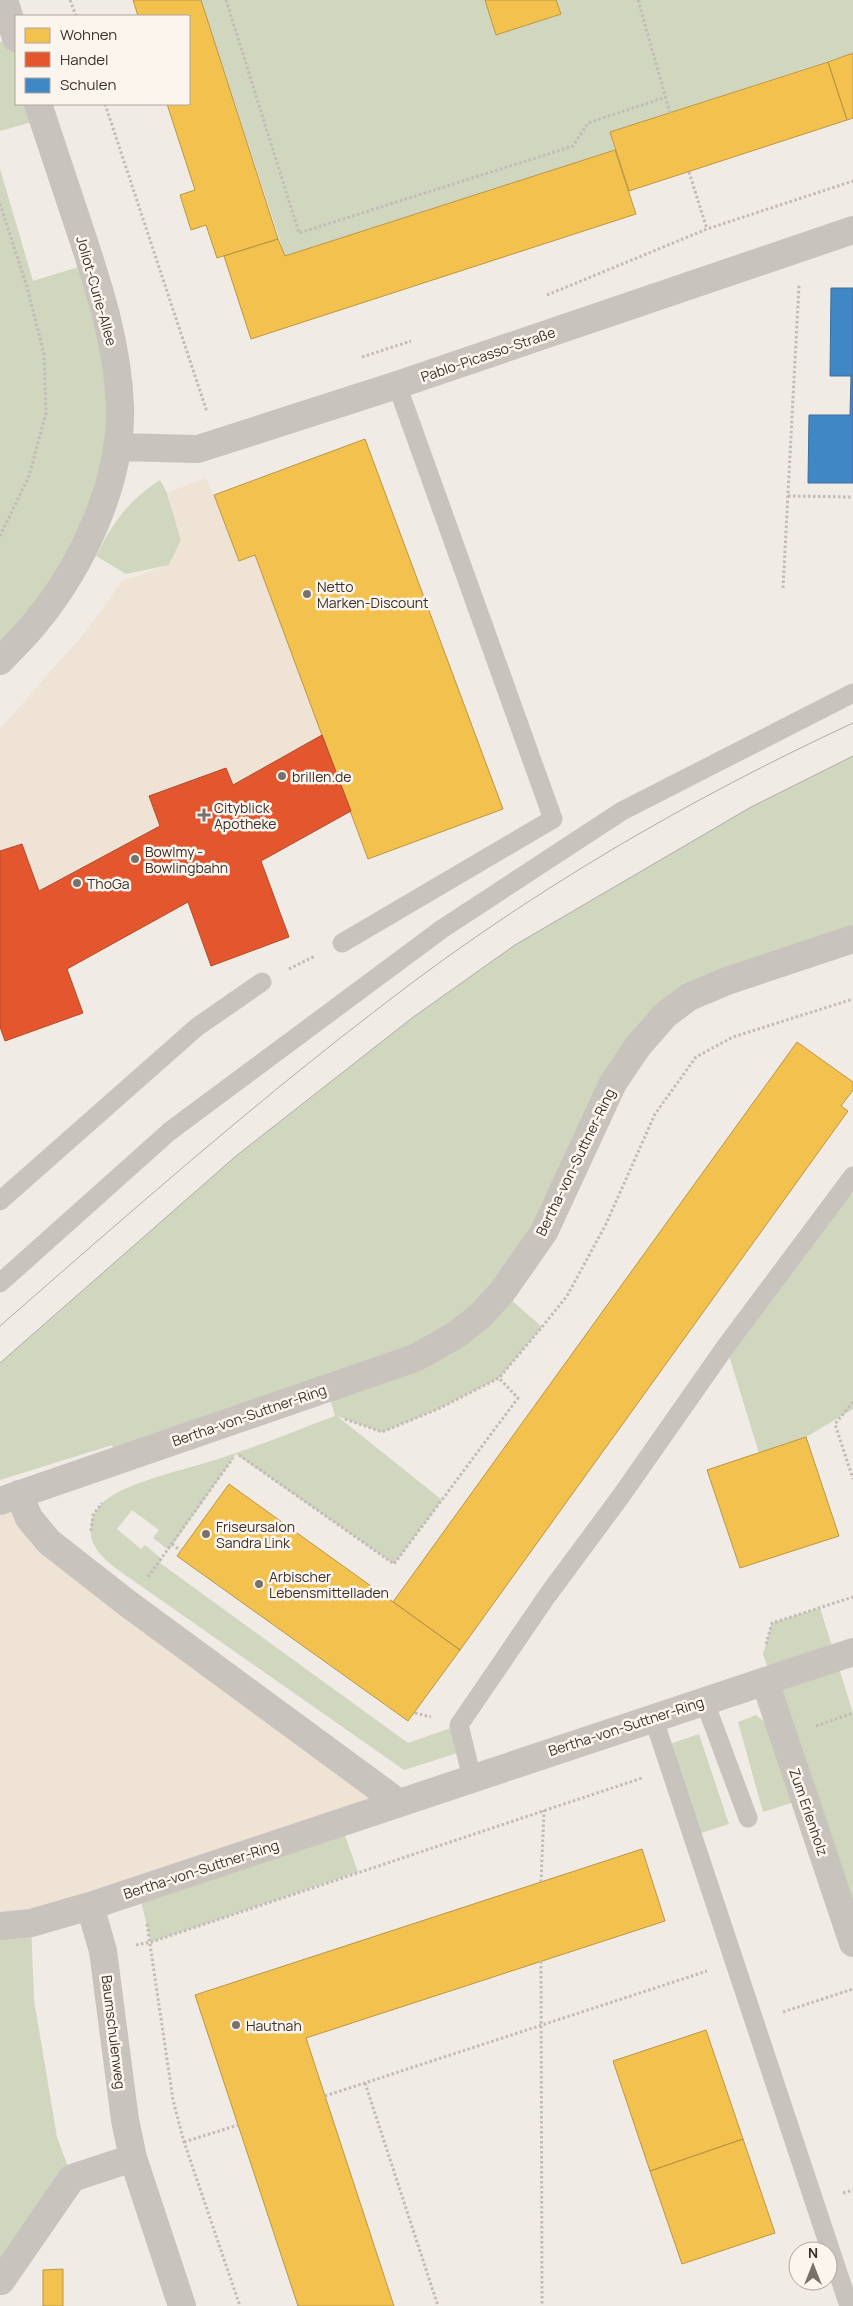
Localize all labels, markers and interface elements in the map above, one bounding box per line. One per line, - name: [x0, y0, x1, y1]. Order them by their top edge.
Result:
- legend: [15, 15, 190, 105]
- text: Wohnen: [60, 24, 117, 45]
- text: Handel: [60, 49, 109, 70]
- text: Schulen: [60, 74, 116, 95]
- street label: Joliot-Curie-Allee: [72, 234, 122, 348]
- street label: Pablo-Picasso-Straße: [418, 322, 558, 386]
- place label: Netto Marken-Discount: [317, 577, 429, 612]
- marker: Netto Marken-Discount: [301, 588, 313, 600]
- place label: brillen.de: [292, 767, 351, 786]
- marker: brillen.de: [276, 770, 288, 782]
- place label: Cityblick Apotheke: [214, 798, 277, 833]
- marker: Cityblick Apotheke: [198, 809, 210, 821]
- place label: Bowlmy - Bowlingbahn: [145, 842, 228, 877]
- marker: Bowlmy - Bowlingbahn: [129, 853, 141, 865]
- place label: ThoGa: [87, 874, 130, 893]
- marker: ThoGa: [71, 877, 83, 889]
- street label: Bertha-von-Suttner-Ring: [531, 1085, 619, 1239]
- street label: Bertha-von-Suttner-Ring: [169, 1380, 329, 1450]
- place label: Friseursalon Sandra Link: [216, 1517, 295, 1552]
- marker: Friseursalon Sandra Link: [200, 1528, 212, 1540]
- place label: Arbischer Lebensmittelladen: [269, 1567, 389, 1602]
- marker: Arbischer Lebensmittelladen: [253, 1578, 265, 1590]
- street label: Bertha-von-Suttner-Ring: [546, 1692, 706, 1760]
- street label: Zum Erlenholz: [785, 1766, 833, 1858]
- street label: Bertha-von-Suttner-Ring: [121, 1835, 281, 1903]
- street label: Baumschulenweg: [98, 1974, 130, 2090]
- place label: Hautnah: [246, 2016, 302, 2035]
- marker: Hautnah: [230, 2019, 242, 2031]
- north arrow: [788, 2241, 838, 2291]
- text: N: [808, 2243, 818, 2262]

